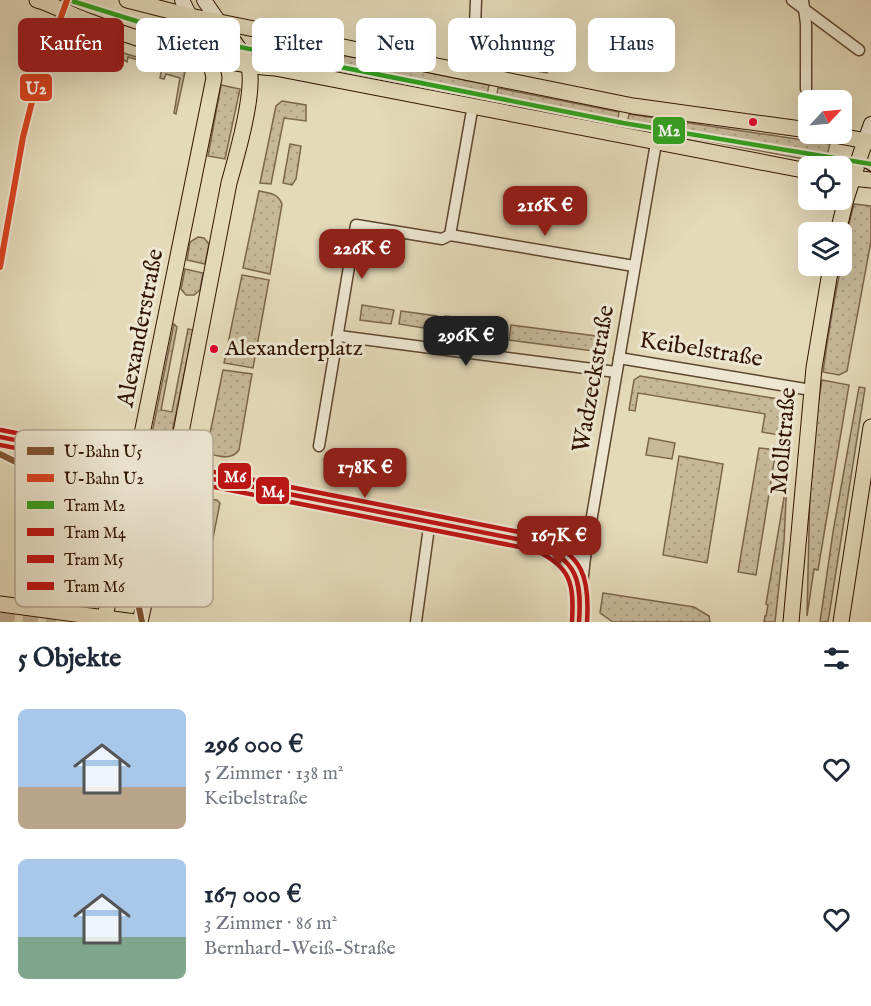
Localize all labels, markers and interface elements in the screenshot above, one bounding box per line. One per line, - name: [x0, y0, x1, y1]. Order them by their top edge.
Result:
- chip: Kaufen: [18, 18, 124, 72]
- chip: Mieten: [136, 18, 240, 72]
- chip: Filter: [252, 18, 344, 72]
- chip: Neu: [356, 18, 436, 72]
- chip: Wohnung: [448, 18, 576, 72]
- chip: Haus: [588, 18, 675, 72]
- line badge: U2: [19, 73, 53, 102]
- text: U2: [24, 80, 47, 100]
- north arrow: [798, 90, 852, 144]
- map controls: [798, 90, 852, 276]
- line badge: M2: [652, 116, 686, 145]
- unlabelled marker: [747, 116, 759, 128]
- text: M2: [658, 122, 681, 142]
- button: locate: [798, 156, 852, 210]
- pin: 216K €: [496, 186, 594, 237]
- text: 216K €: [517, 193, 573, 218]
- button: layers: [798, 222, 852, 276]
- pin: 226K €: [313, 229, 411, 280]
- text: 226K €: [333, 236, 391, 261]
- street label: Alexanderstraße: [110, 246, 172, 411]
- street label: Wadzeckstraße: [566, 303, 622, 455]
- pin: 296K €: [417, 316, 515, 367]
- text: 296K €: [437, 323, 495, 348]
- street label: Keibelstraße: [637, 325, 765, 375]
- place label: Alexanderplatz: [224, 335, 363, 363]
- marker: Alexanderplatz: [208, 343, 220, 355]
- street label: Mollstraße: [764, 386, 804, 496]
- legend: [15, 430, 213, 607]
- text: U-Bahn U5: [64, 443, 143, 463]
- pin: 178K €: [316, 448, 414, 499]
- text: 178K €: [337, 455, 393, 480]
- line badge: M6: [217, 462, 252, 490]
- text: M6: [224, 468, 247, 488]
- text: U-Bahn U2: [64, 470, 144, 490]
- line badge: M4: [255, 476, 290, 505]
- text: M4: [262, 483, 286, 503]
- text: Tram M2: [64, 497, 126, 517]
- pin: 167K €: [510, 516, 608, 567]
- text: 167K €: [531, 523, 587, 548]
- text: Tram M4: [64, 524, 126, 544]
- text: Tram M5: [64, 551, 124, 571]
- text: Tram M6: [64, 578, 125, 598]
- text: 5 Objekte: [18, 642, 121, 675]
- icon: filters: [820, 642, 853, 675]
- text: 296 000 €: [204, 728, 303, 761]
- icon: home: [66, 733, 138, 805]
- icon: heart: [820, 753, 853, 786]
- text: 5 Zimmer · 138 m²: [204, 761, 344, 786]
- text: Keibelstraße: [204, 786, 308, 811]
- text: 167 000 €: [204, 878, 302, 911]
- icon: home: [66, 883, 138, 955]
- icon: heart: [820, 903, 853, 936]
- text: 3 Zimmer · 86 m²: [204, 911, 337, 936]
- text: Bernhard-Weiß-Straße: [204, 936, 396, 961]

